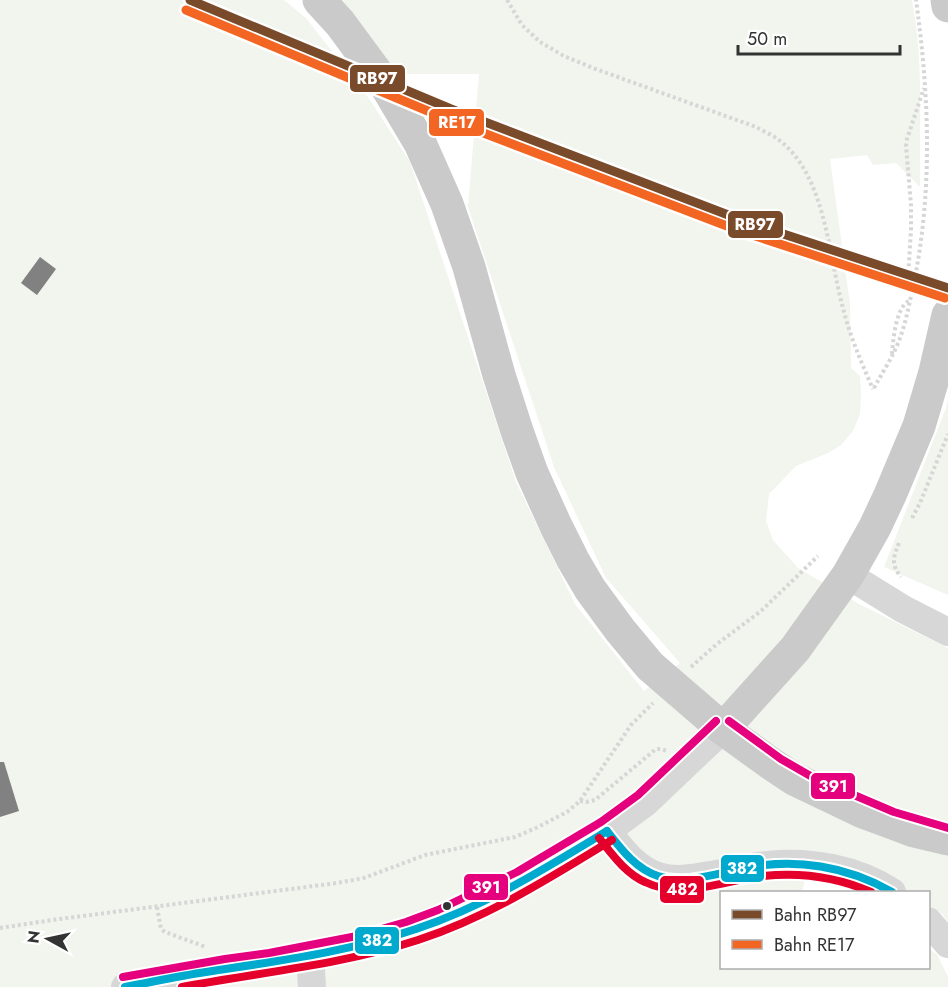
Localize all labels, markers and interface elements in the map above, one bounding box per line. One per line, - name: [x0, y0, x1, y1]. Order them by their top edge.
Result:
- scale bar: [738, 18, 900, 56]
- text: 50 m: [747, 26, 787, 52]
- line badge: RB97: [349, 64, 406, 93]
- text: RB97: [357, 67, 398, 90]
- line badge: RE17: [428, 108, 485, 137]
- text: RE17: [438, 111, 476, 134]
- line badge: RB97: [727, 210, 784, 239]
- text: RB97: [735, 213, 776, 236]
- line badge: 391: [810, 772, 856, 800]
- text: 391: [819, 775, 847, 798]
- line badge: 382: [720, 854, 765, 883]
- text: 382: [727, 857, 757, 880]
- line badge: 391: [463, 873, 509, 901]
- line badge: 482: [659, 875, 705, 904]
- text: 391: [472, 876, 500, 899]
- text: 482: [666, 878, 698, 901]
- legend: [720, 891, 930, 969]
- unlabelled marker: [441, 900, 453, 912]
- text: Bahn RB97: [774, 902, 857, 928]
- north arrow: [18, 909, 78, 969]
- line badge: 382: [354, 926, 400, 955]
- text: N: [21, 929, 46, 945]
- text: 382: [362, 929, 392, 952]
- text: Bahn RE17: [774, 932, 855, 958]

